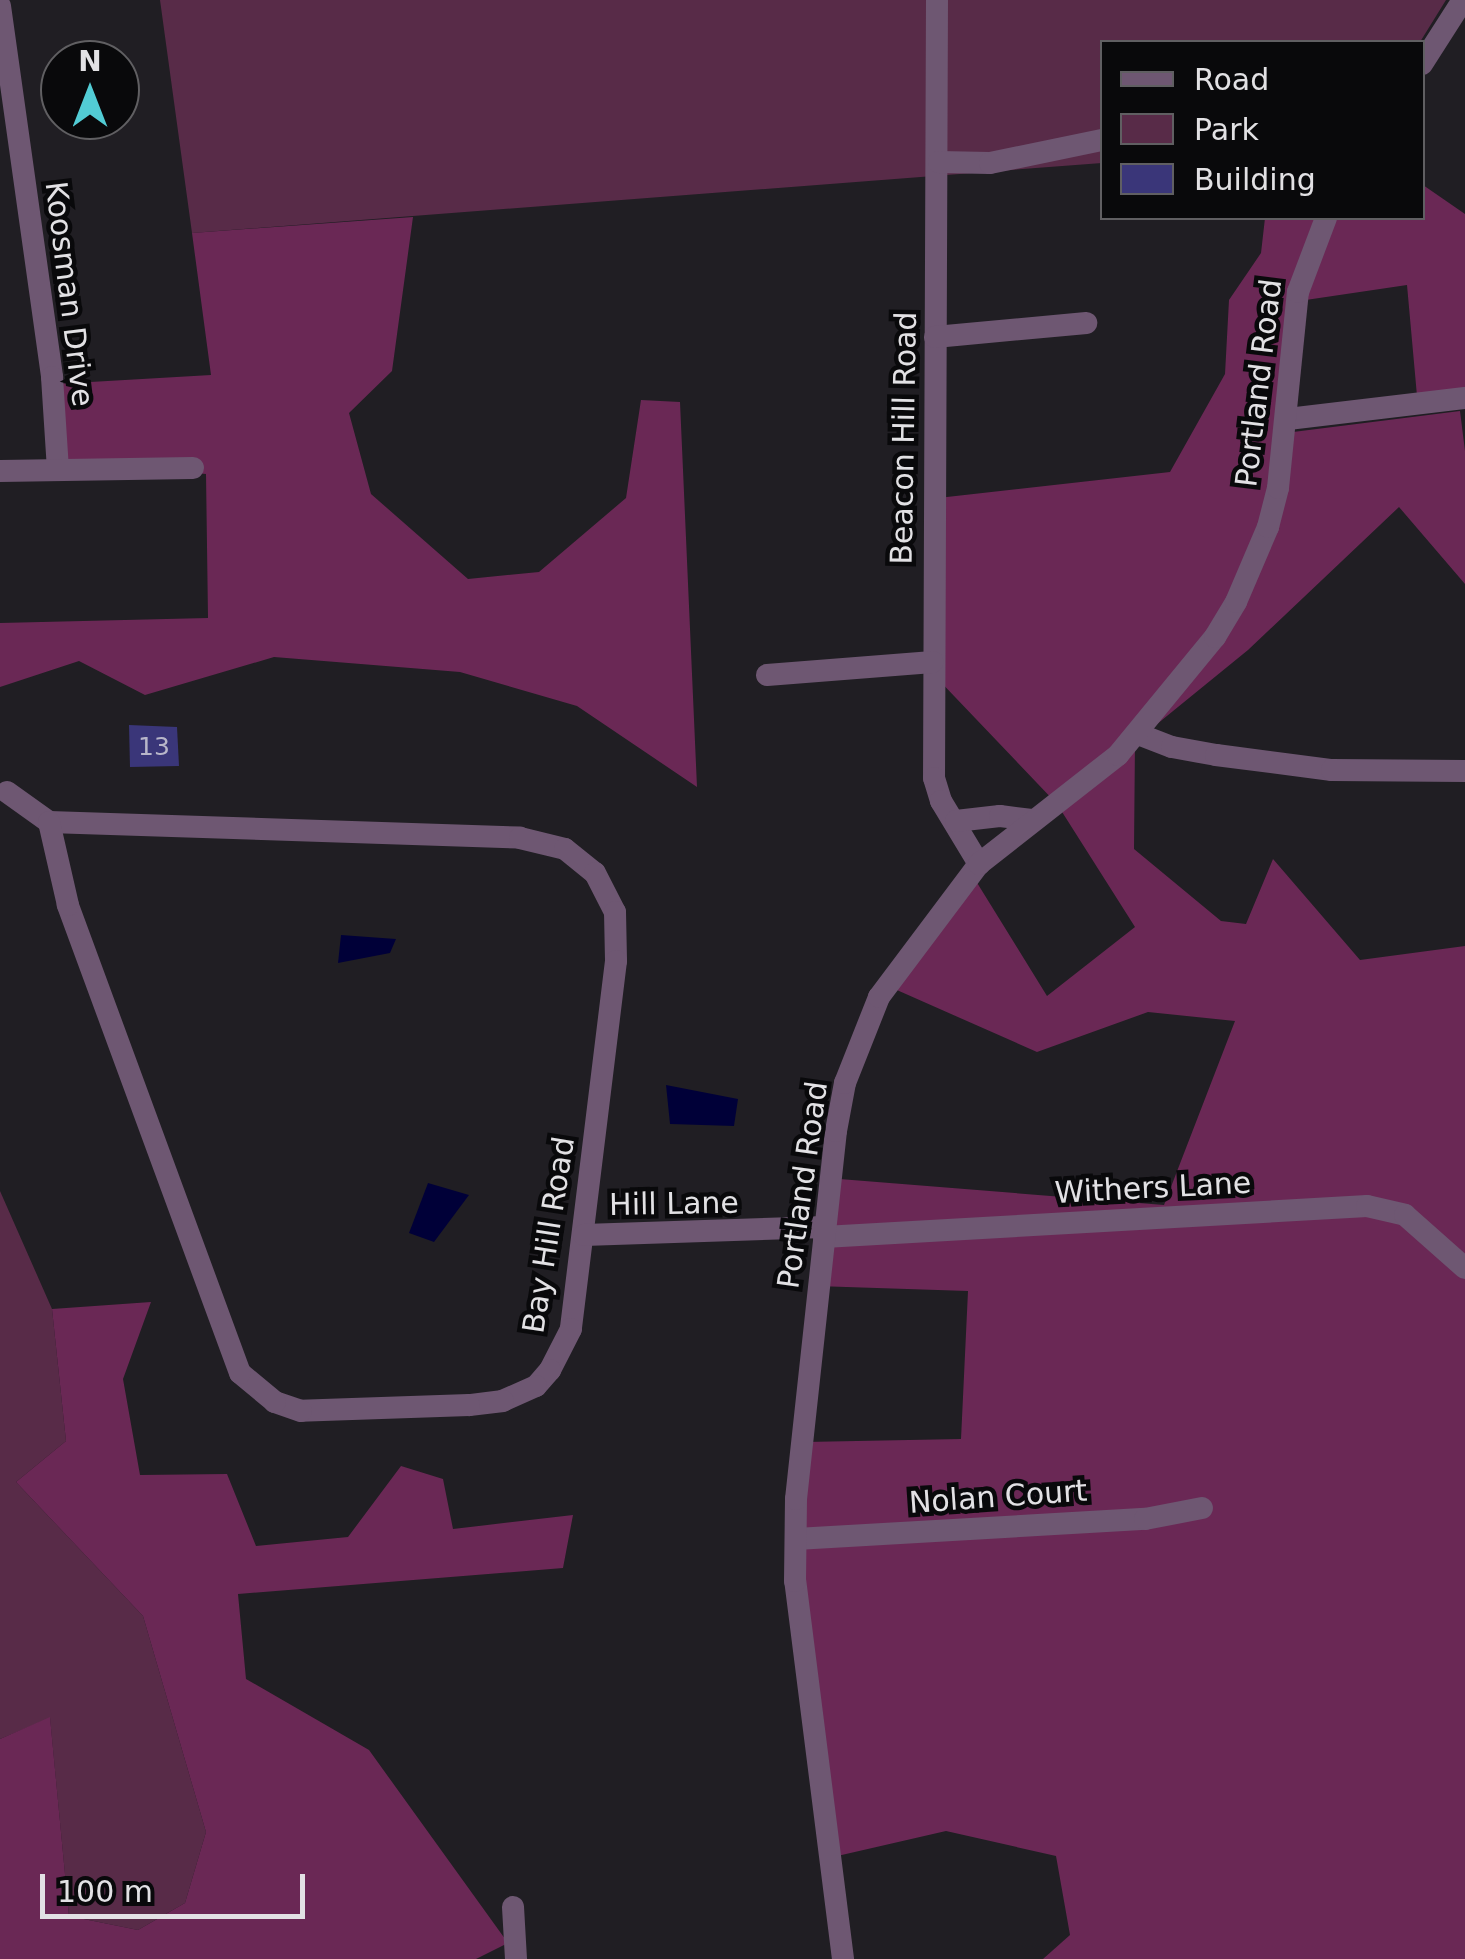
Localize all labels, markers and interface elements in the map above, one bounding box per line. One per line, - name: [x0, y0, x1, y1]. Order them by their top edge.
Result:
- north arrow: [40, 40, 140, 140]
- legend: [1100, 40, 1425, 220]
- text: N: [78, 45, 102, 78]
- text: Road: [1194, 62, 1269, 97]
- text: Park: [1194, 112, 1259, 147]
- text: Building: [1194, 162, 1316, 197]
- street label: Koosman Drive: [37, 179, 101, 409]
- street label: Portland Road: [1228, 277, 1290, 489]
- street label: Beacon Hill Road: [884, 311, 924, 565]
- house number: 13: [138, 732, 170, 762]
- street label: Portland Road: [771, 1079, 835, 1291]
- street label: Bay Hill Road: [516, 1134, 582, 1336]
- street label: Withers Lane: [1054, 1165, 1252, 1211]
- street label: Hill Lane: [609, 1185, 739, 1223]
- street label: Nolan Court: [908, 1473, 1088, 1521]
- scale bar: [45, 1854, 310, 1916]
- text: 100 m: [57, 1874, 153, 1909]

